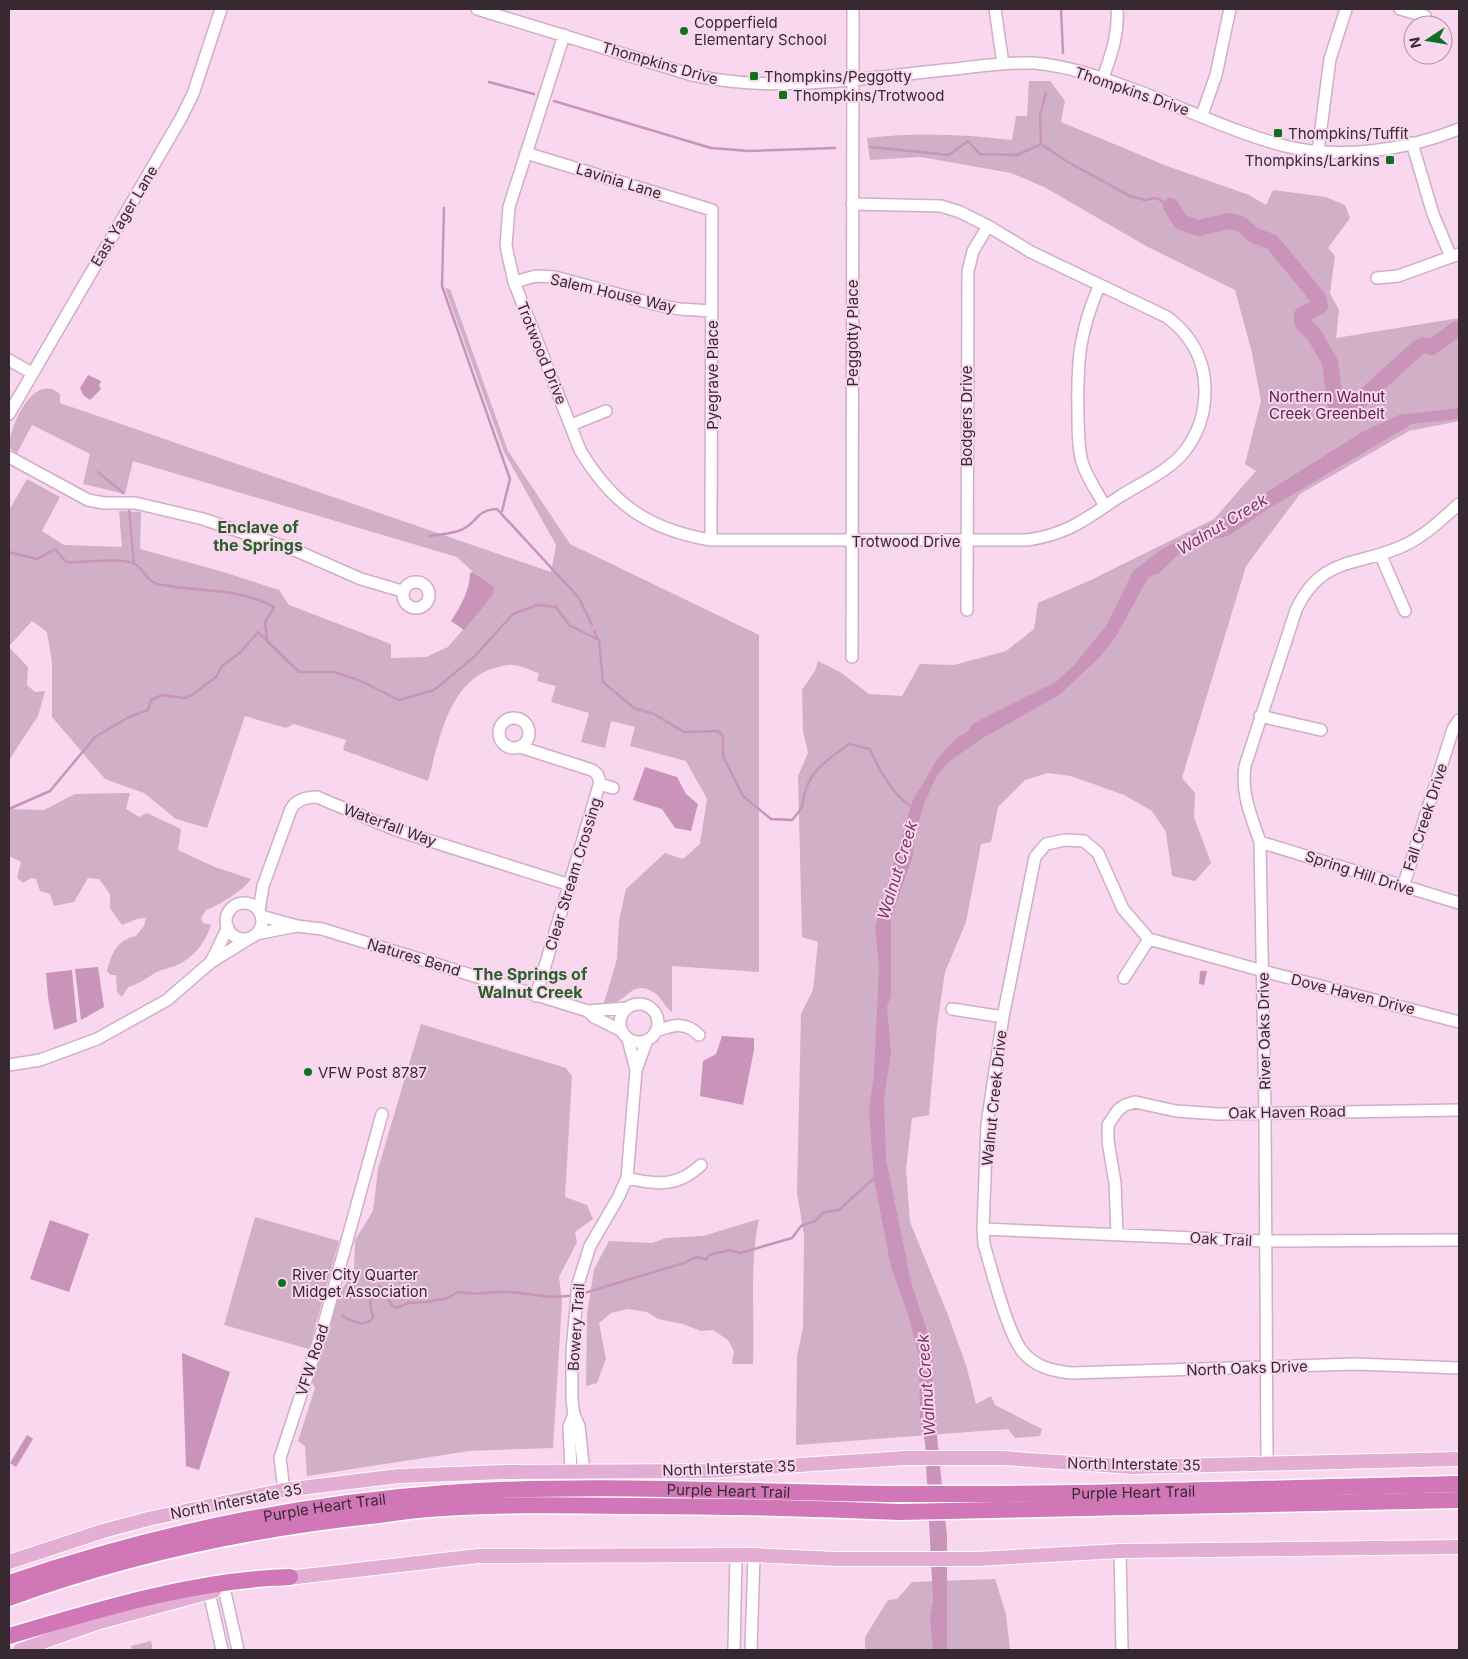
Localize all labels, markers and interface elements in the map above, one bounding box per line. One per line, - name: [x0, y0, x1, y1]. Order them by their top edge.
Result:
- place label: Copperfield Elementary School: [694, 13, 827, 49]
- north arrow: [1403, 15, 1453, 65]
- marker: Copperfield Elementary School: [678, 25, 690, 37]
- text: N: [1405, 36, 1424, 50]
- street label: Thompkins Drive: [600, 37, 720, 89]
- street label: Thompkins Drive: [1072, 62, 1192, 120]
- place label: Thompkins/Peggotty: [764, 67, 912, 86]
- marker: Thompkins/Peggotty: [748, 70, 760, 82]
- place label: Thompkins/Trotwood: [793, 86, 944, 105]
- marker: Thompkins/Trotwood: [777, 89, 789, 101]
- place label: Thompkins/Tuffit: [1288, 124, 1409, 143]
- marker: Thompkins/Tuffit: [1272, 127, 1284, 139]
- place label: Thompkins/Larkins: [1245, 151, 1380, 170]
- marker: Thompkins/Larkins: [1384, 154, 1396, 166]
- street label: Lavinia Lane: [574, 159, 664, 203]
- street label: East Yager Lane: [86, 162, 162, 270]
- street label: Salem House Way: [548, 269, 678, 317]
- street label: Peggotty Place: [843, 280, 862, 386]
- street label: Trotwood Drive: [513, 299, 571, 407]
- street label: Pyegrave Place: [703, 320, 722, 430]
- street label: Bodgers Drive: [957, 366, 976, 466]
- park label: Northern Walnut Creek Greenbelt: [1269, 387, 1385, 423]
- water label: Walnut Creek: [1173, 489, 1271, 559]
- district label: Enclave of the Springs: [213, 517, 303, 555]
- street label: Trotwood Drive: [852, 532, 960, 551]
- street label: Fall Creek Drive: [1399, 761, 1451, 873]
- street label: Clear Stream Crossing: [541, 795, 605, 953]
- street label: Waterfall Way: [341, 799, 440, 851]
- water label: Walnut Creek: [873, 818, 922, 922]
- street label: Spring Hill Drive: [1303, 846, 1417, 900]
- street label: Natures Bend: [365, 934, 463, 980]
- district label: The Springs of Walnut Creek: [473, 964, 588, 1002]
- street label: Dove Haven Drive: [1289, 969, 1417, 1019]
- street label: River Oaks Drive: [1253, 972, 1275, 1090]
- street label: Walnut Creek Drive: [977, 1029, 1011, 1167]
- place label: VFW Post 8787: [318, 1063, 427, 1082]
- marker: VFW Post 8787: [302, 1066, 314, 1078]
- street label: Oak Haven Road: [1228, 1101, 1346, 1123]
- street label: Oak Trail: [1189, 1228, 1253, 1250]
- place label: River City Quarter Midget Association: [292, 1265, 428, 1301]
- marker: River City Quarter Midget Association: [276, 1277, 288, 1289]
- street label: Bowery Trail: [563, 1282, 589, 1372]
- street label: VFW Road: [291, 1322, 333, 1398]
- water label: Walnut Creek: [912, 1333, 940, 1437]
- street label: North Oaks Drive: [1186, 1356, 1308, 1380]
- street label: North Interstate 35: [1067, 1453, 1201, 1475]
- street label: North Interstate 35: [662, 1456, 796, 1480]
- street label: North Interstate 35: [169, 1479, 303, 1523]
- street label: Purple Heart Trail: [666, 1479, 791, 1501]
- street label: Purple Heart Trail: [1071, 1481, 1196, 1502]
- street label: Purple Heart Trail: [261, 1489, 387, 1526]

